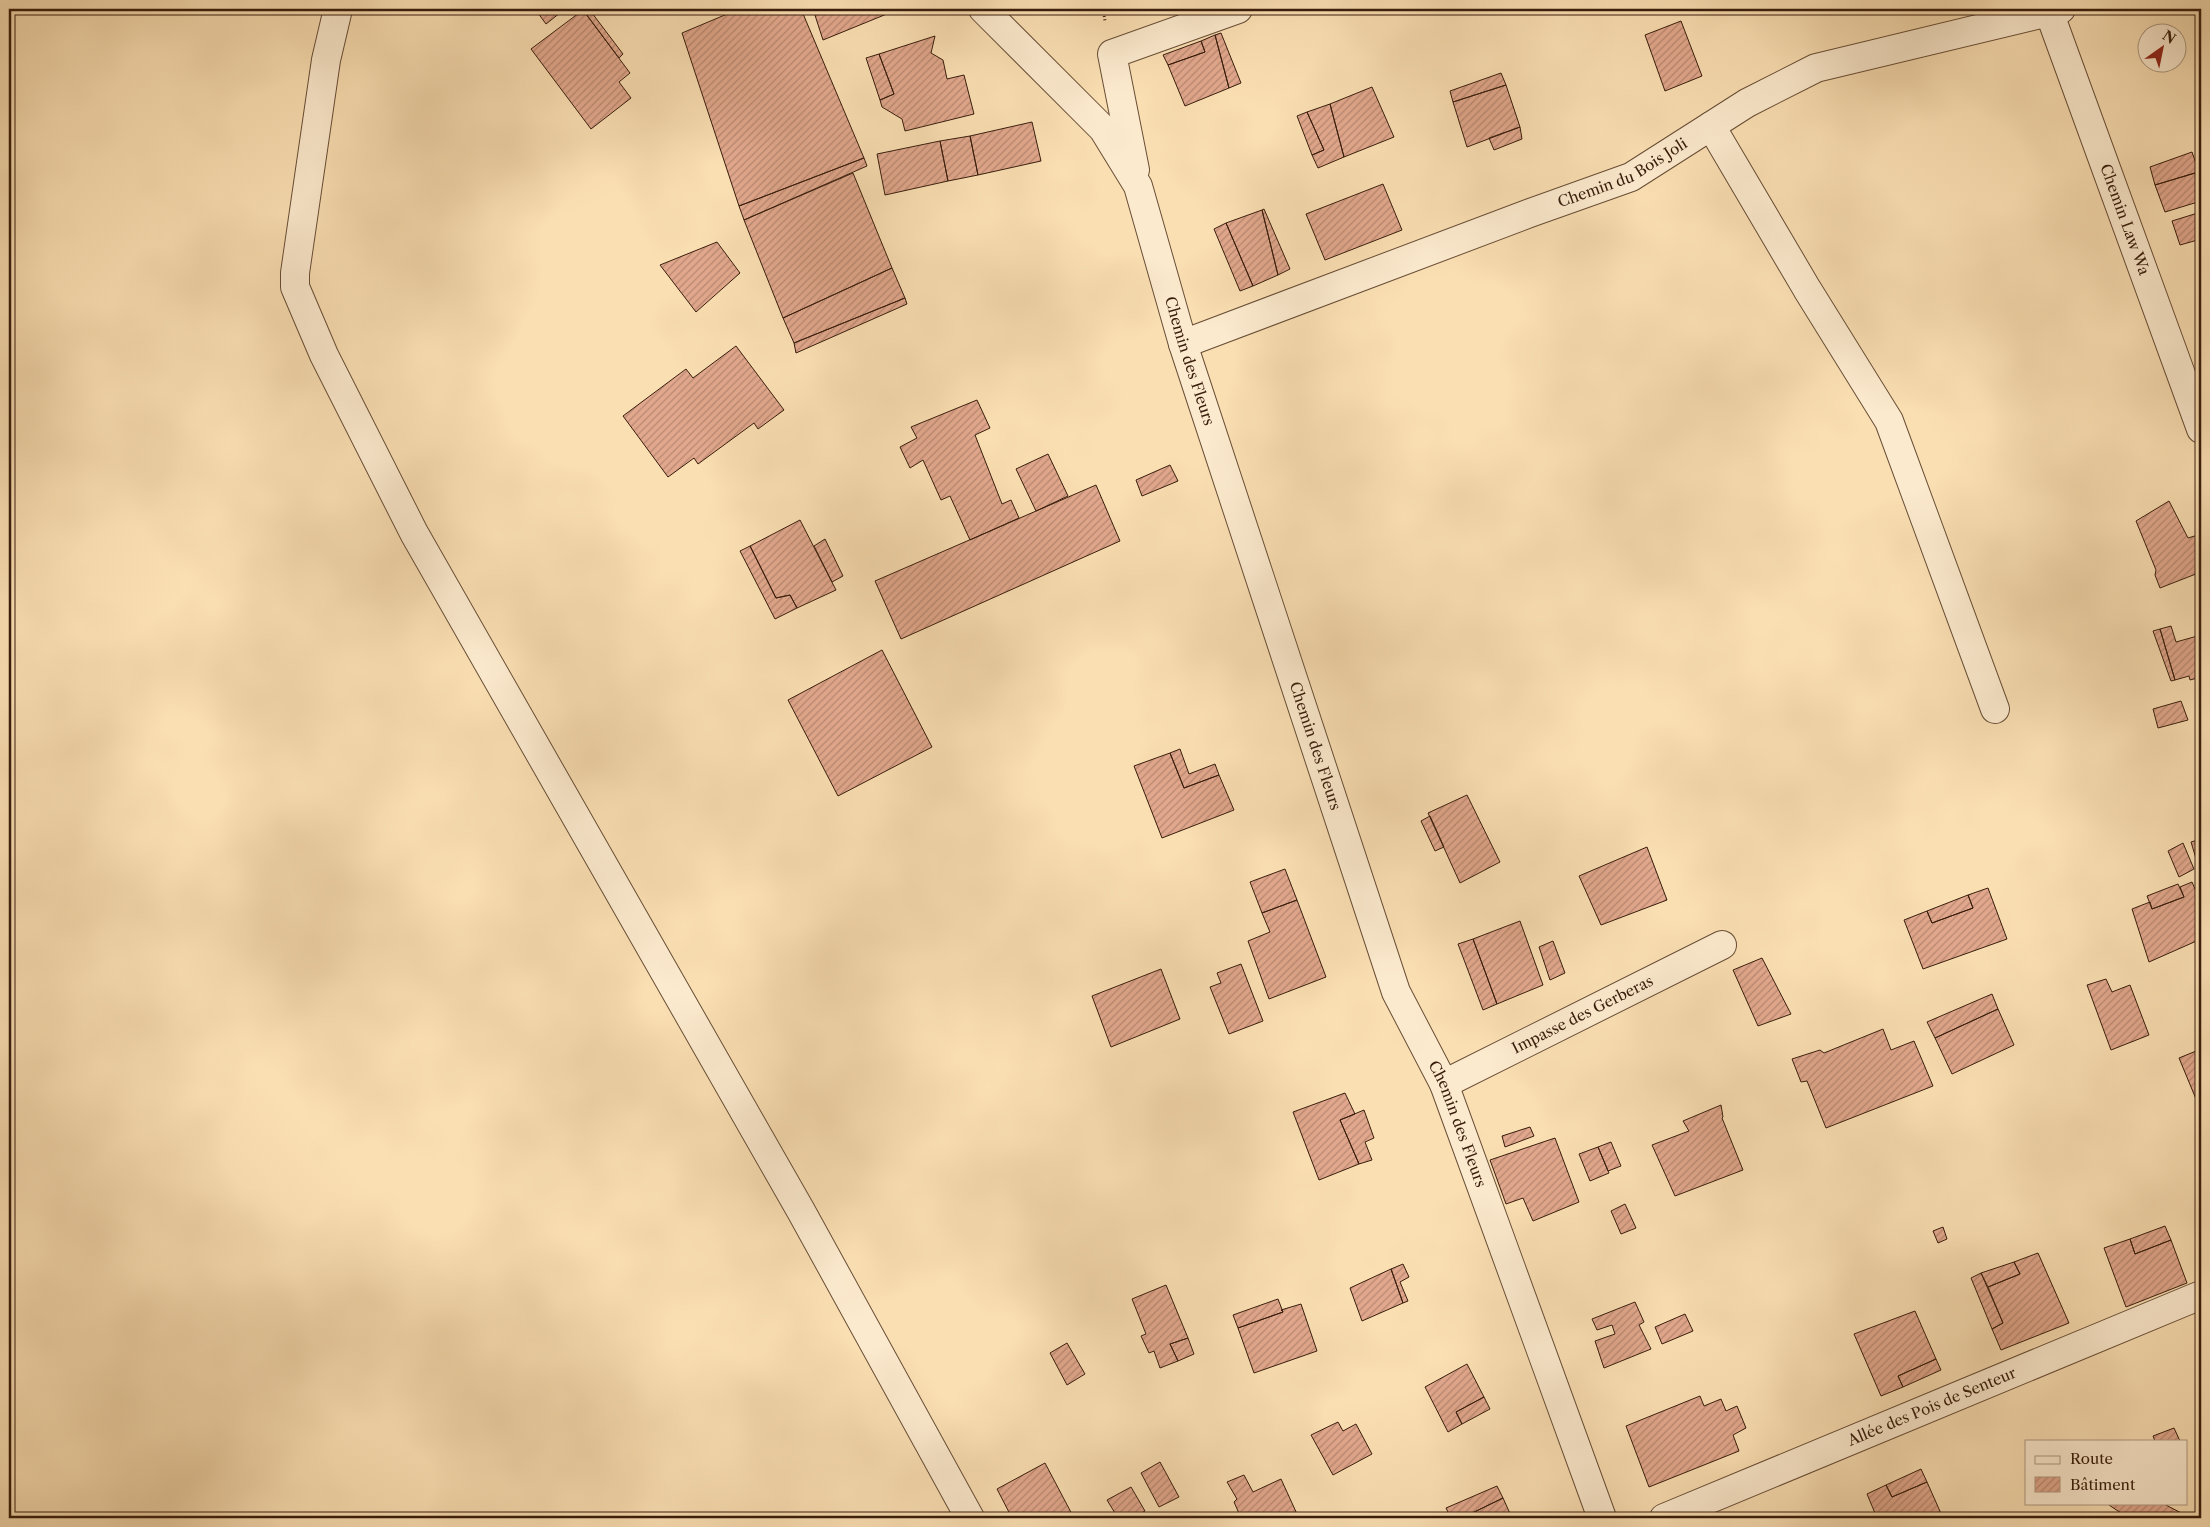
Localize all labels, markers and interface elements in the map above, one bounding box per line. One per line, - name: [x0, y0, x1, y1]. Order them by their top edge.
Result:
- north arrow: [2138, 22, 2188, 72]
- text: N: [2159, 26, 2179, 48]
- street label: Chemin du Bois Joli: [1555, 133, 1691, 211]
- street label: Chemin Law Wa: [2096, 161, 2154, 278]
- street label: Chemin des Fleurs: [1161, 294, 1219, 428]
- street label: Chemin des Fleurs: [1286, 679, 1346, 812]
- street label: Impasse des Gerberas: [1509, 971, 1656, 1057]
- street label: Chemin des Fleurs: [1425, 1057, 1491, 1190]
- street label: Allée des Pois de Senteur: [1844, 1363, 2019, 1450]
- legend: [2025, 1440, 2188, 1504]
- text: Route: [2070, 1449, 2113, 1468]
- text: Bâtiment: [2070, 1475, 2136, 1494]

